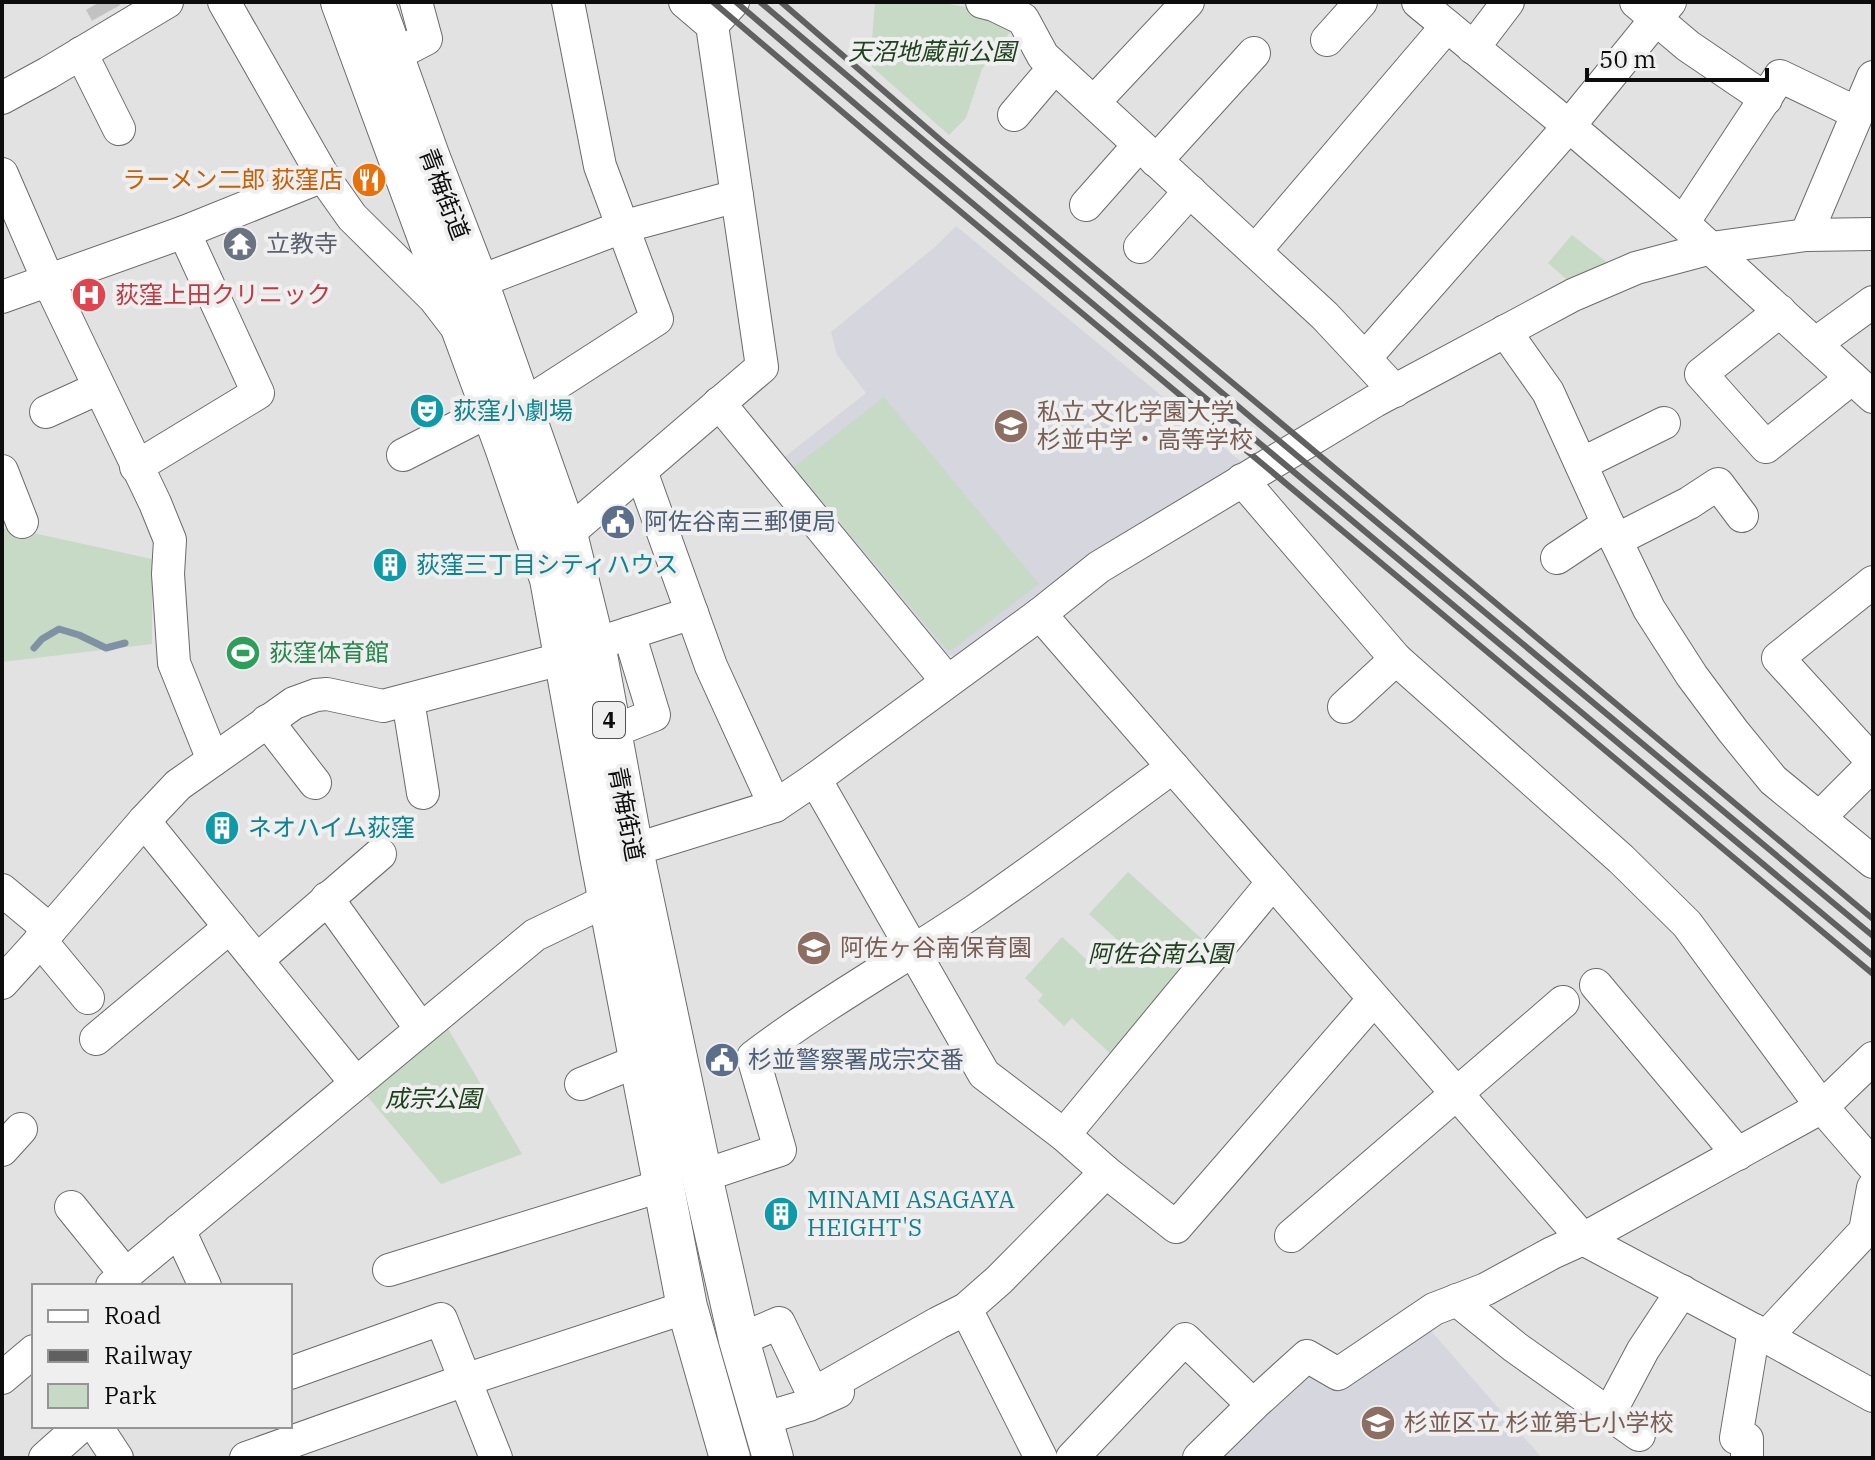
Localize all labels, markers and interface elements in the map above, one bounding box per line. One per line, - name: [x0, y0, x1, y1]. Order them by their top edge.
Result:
- scale bar: [1587, 32, 1767, 82]
- park label: 天沼地蔵前公園: [848, 35, 1019, 67]
- text: 50 m: [1599, 43, 1656, 75]
- street label: 青梅街道: [413, 143, 477, 244]
- restaurant icon: ラーメン二郎 荻窪店: [350, 161, 388, 199]
- place label: ラーメン二郎 荻窪店: [122, 163, 343, 195]
- temple icon: 立教寺: [221, 225, 259, 263]
- place label: 立教寺: [266, 227, 338, 259]
- hospital icon: 荻窪上田クリニック: [70, 276, 108, 314]
- place label: 荻窪上田クリニック: [115, 278, 331, 310]
- theatre icon: 荻窪小劇場: [408, 392, 446, 430]
- place label: 荻窪小劇場: [453, 394, 573, 426]
- place label: 私立 文化学園大学 杉並中学・高等学校: [1037, 395, 1253, 455]
- school or university icon: 私立 文化学園大学 杉並中学・高等学校: [992, 407, 1030, 445]
- public building icon: 阿佐谷南三郵便局: [599, 503, 637, 541]
- place label: 阿佐谷南三郵便局: [644, 505, 836, 537]
- building icon: 荻窪三丁目シティハウス: [371, 546, 409, 584]
- place label: 荻窪三丁目シティハウス: [416, 548, 679, 580]
- sports icon: 荻窪体育館: [224, 634, 262, 672]
- place label: 荻窪体育館: [269, 636, 389, 668]
- road number: 4: [593, 702, 625, 738]
- street label: 青梅街道: [602, 764, 652, 864]
- building icon: ネオハイム荻窪: [203, 809, 241, 847]
- place label: ネオハイム荻窪: [248, 811, 415, 843]
- school or university icon: 阿佐ヶ谷南保育園: [795, 929, 833, 967]
- place label: 阿佐ヶ谷南保育園: [840, 931, 1032, 963]
- park label: 阿佐谷南公園: [1088, 937, 1235, 969]
- public building icon: 杉並警察署成宗交番: [703, 1041, 741, 1079]
- place label: 杉並警察署成宗交番: [748, 1043, 964, 1075]
- park label: 成宗公園: [385, 1082, 484, 1114]
- place label: MINAMI ASAGAYA HEIGHT'S: [807, 1183, 1015, 1243]
- building icon: MINAMI ASAGAYA HEIGHT'S: [762, 1195, 800, 1233]
- legend: [32, 1284, 292, 1428]
- text: Road: [104, 1299, 161, 1331]
- text: Railway: [104, 1339, 192, 1371]
- text: Park: [104, 1379, 156, 1411]
- school or university icon: 杉並区立 杉並第七小学校: [1359, 1404, 1397, 1442]
- place label: 杉並区立 杉並第七小学校: [1404, 1406, 1674, 1438]

